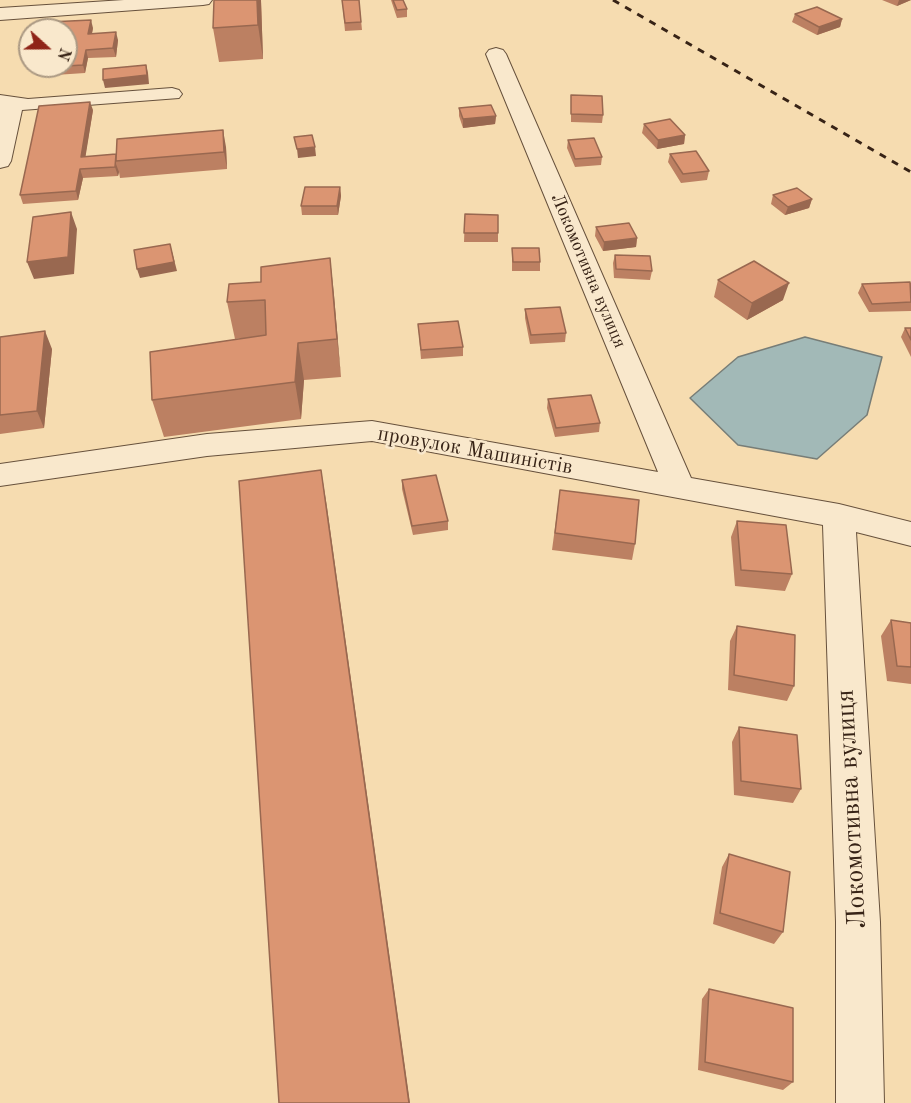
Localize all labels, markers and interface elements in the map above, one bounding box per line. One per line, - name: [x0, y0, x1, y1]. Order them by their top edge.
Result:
- north arrow: [18, 18, 78, 78]
- text: N: [53, 45, 73, 62]
- street label: Локомотивна вулиця: [546, 190, 630, 352]
- street label: провулок Машиністів: [376, 421, 574, 481]
- street label: Локомотивна вулиця: [830, 688, 874, 930]

